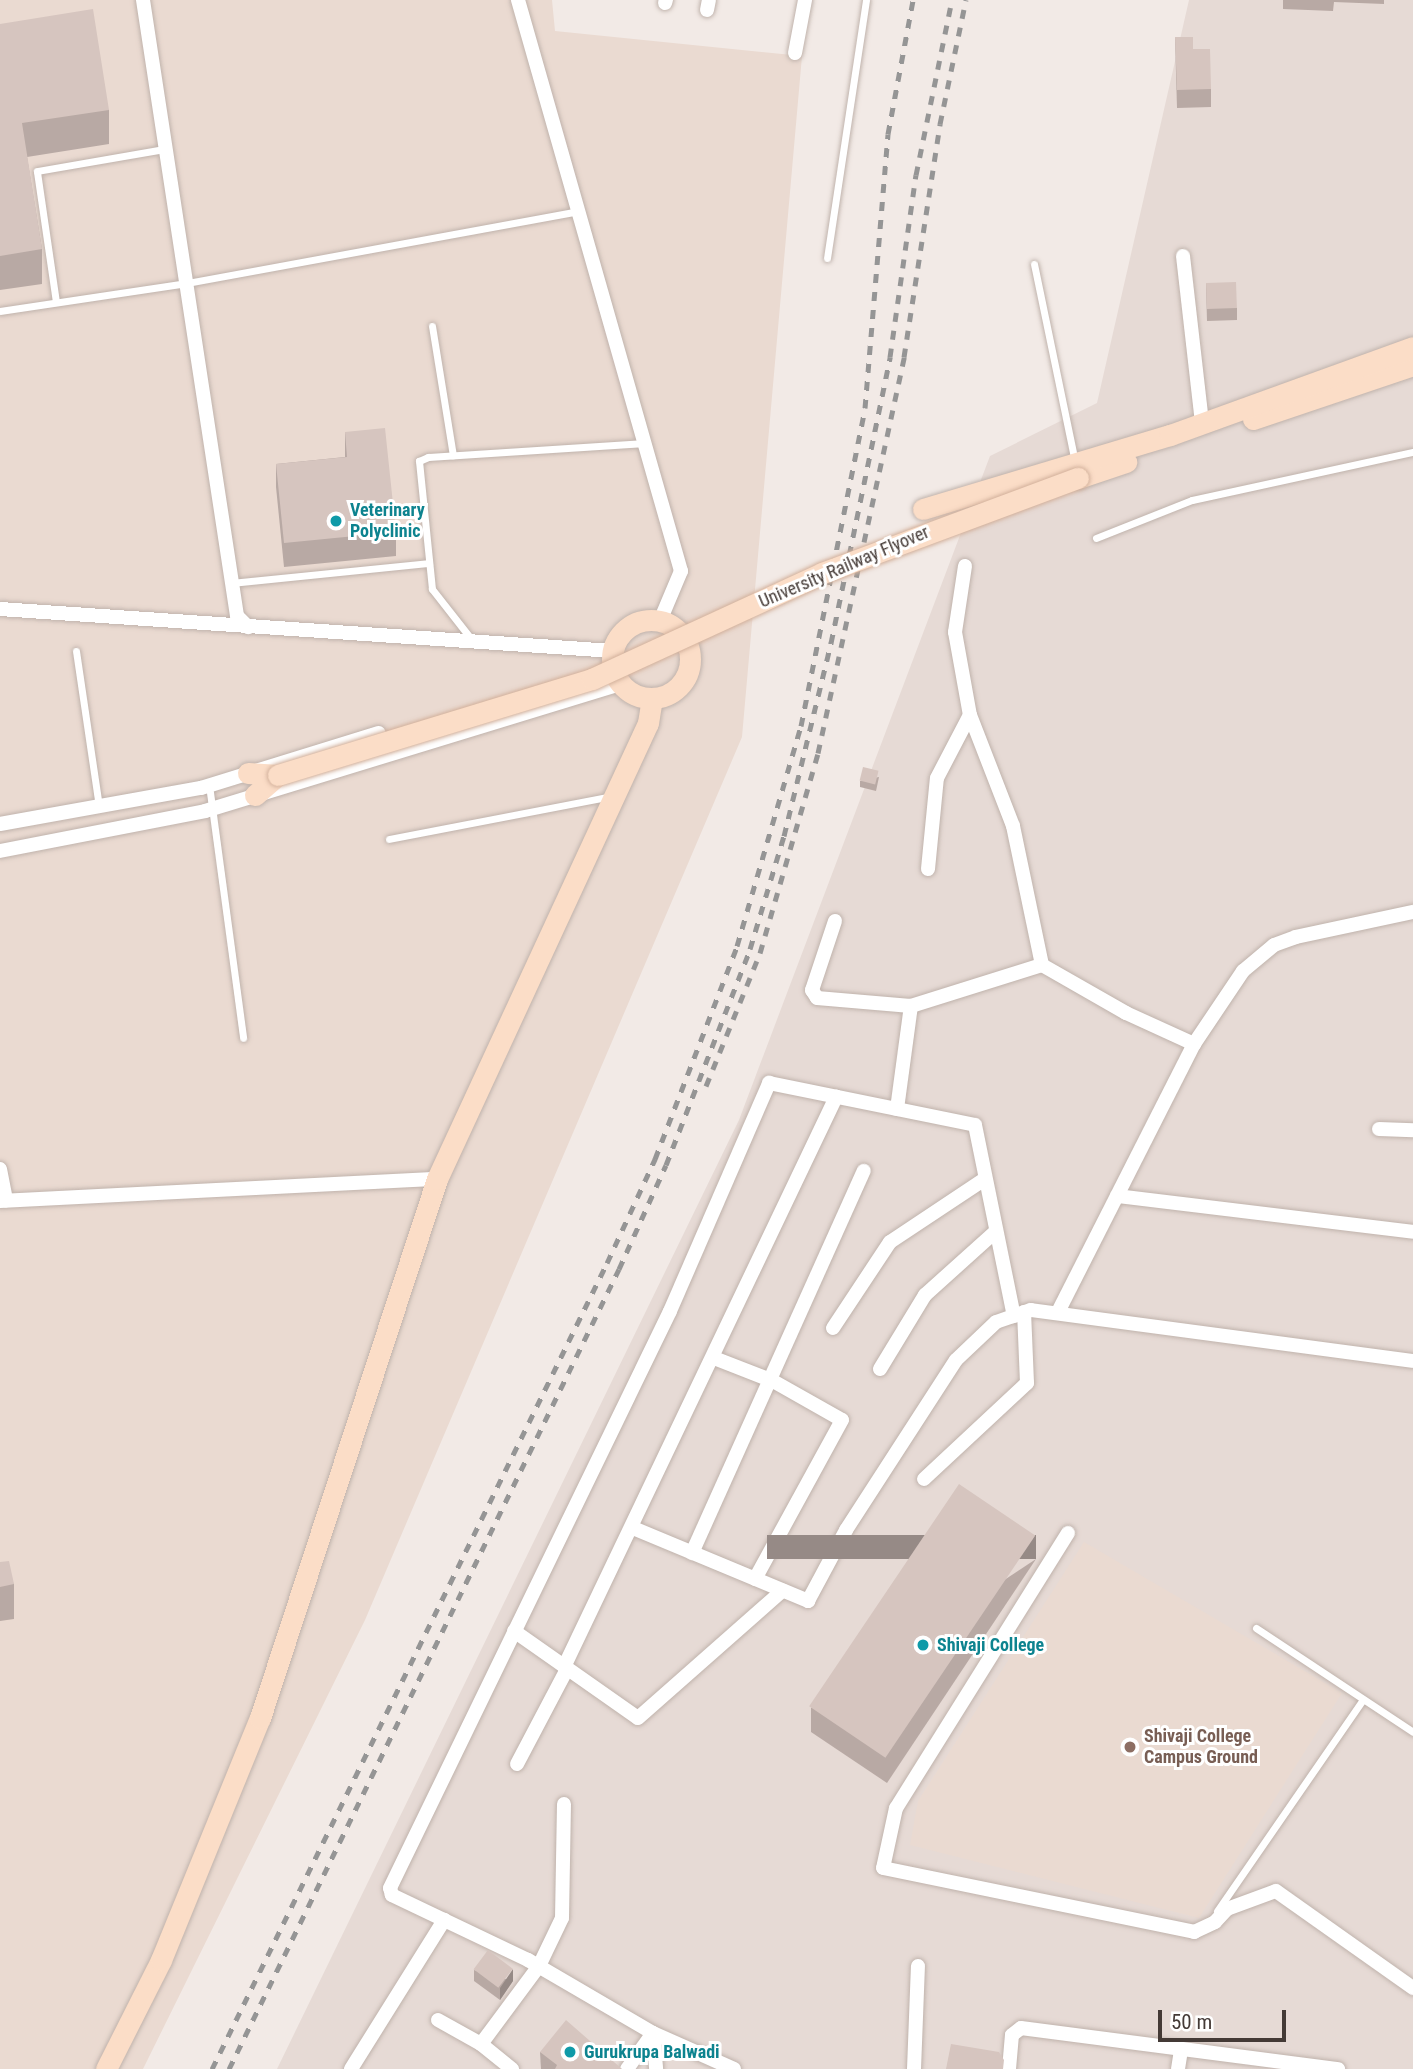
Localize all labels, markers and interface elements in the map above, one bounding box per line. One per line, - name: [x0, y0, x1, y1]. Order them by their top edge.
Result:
- place label: Veterinary Polyclinic: [350, 500, 425, 542]
- marker: Veterinary Polyclinic: [328, 513, 344, 529]
- street label: University Railway Flyover: [756, 521, 932, 613]
- place label: Shivaji College: [937, 1634, 1044, 1656]
- marker: Shivaji College: [915, 1637, 931, 1653]
- place label: Shivaji College Campus Ground: [1144, 1726, 1258, 1768]
- marker: Shivaji College Campus Ground: [1122, 1739, 1138, 1755]
- scale bar: [1161, 1996, 1289, 2040]
- text: 50 m: [1171, 2010, 1212, 2034]
- place label: Gurukrupa Balwadi: [584, 2041, 720, 2063]
- marker: Gurukrupa Balwadi: [562, 2044, 578, 2060]

